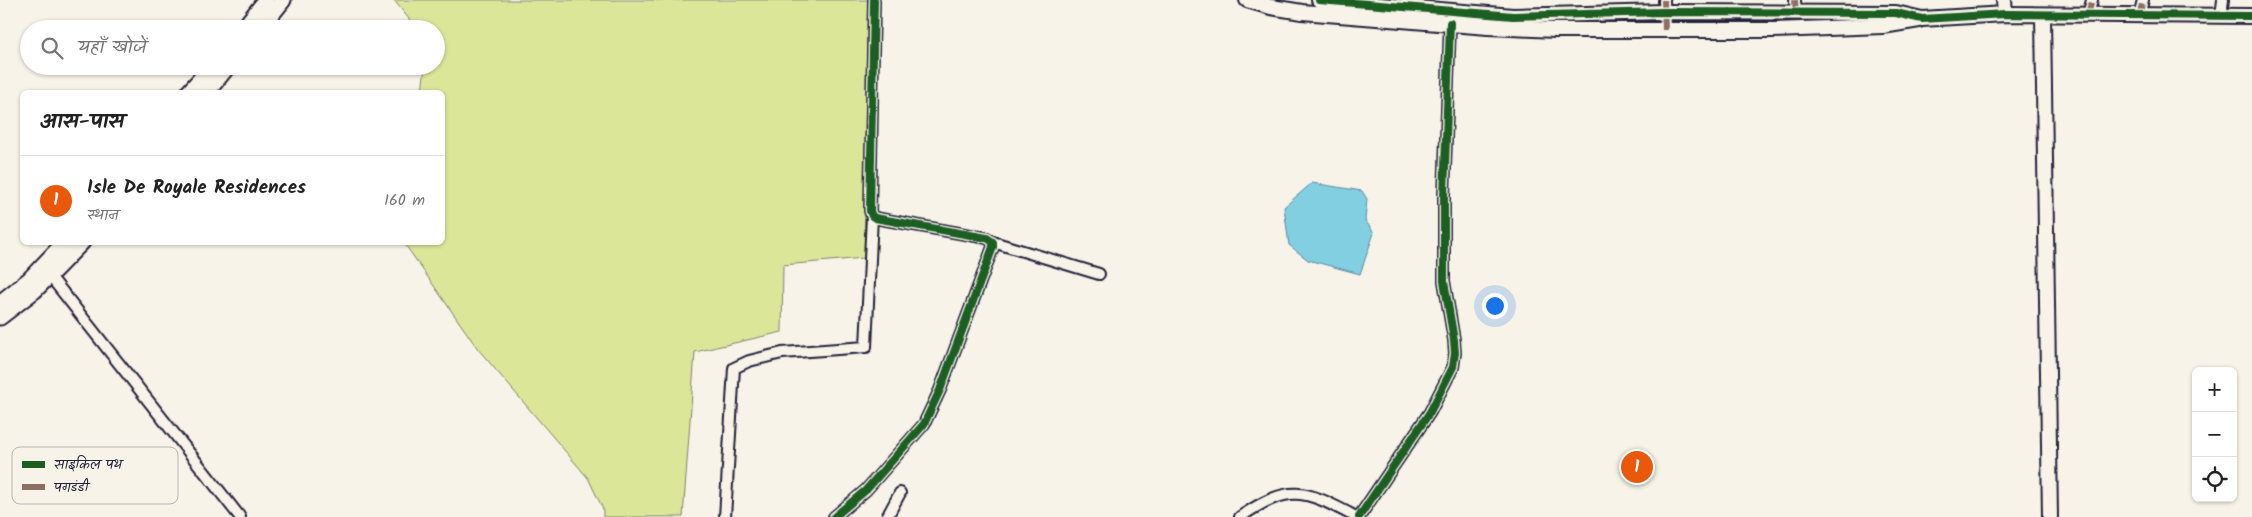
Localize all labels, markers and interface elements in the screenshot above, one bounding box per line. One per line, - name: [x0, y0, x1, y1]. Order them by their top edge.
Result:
- search box: [20, 20, 445, 75]
- text: यहाँ खोजें: [78, 33, 147, 63]
- icon: search: [38, 34, 66, 62]
- text: आस-पास: [40, 106, 124, 139]
- text: Isle De Royale Residences: [87, 173, 306, 203]
- text: 1: [54, 188, 58, 213]
- text: 160 m: [384, 188, 425, 213]
- text: स्थान: [87, 203, 118, 228]
- your location: [1482, 293, 1508, 319]
- map controls: [2192, 367, 2237, 502]
- button: +: [2192, 367, 2237, 412]
- button: −: [2192, 412, 2237, 457]
- legend: [12, 447, 178, 504]
- pin: 1: [1621, 448, 1653, 486]
- text: साइकिल पथ: [54, 454, 124, 476]
- button: locate: [2192, 457, 2237, 502]
- text: पगडंडी: [53, 477, 91, 499]

